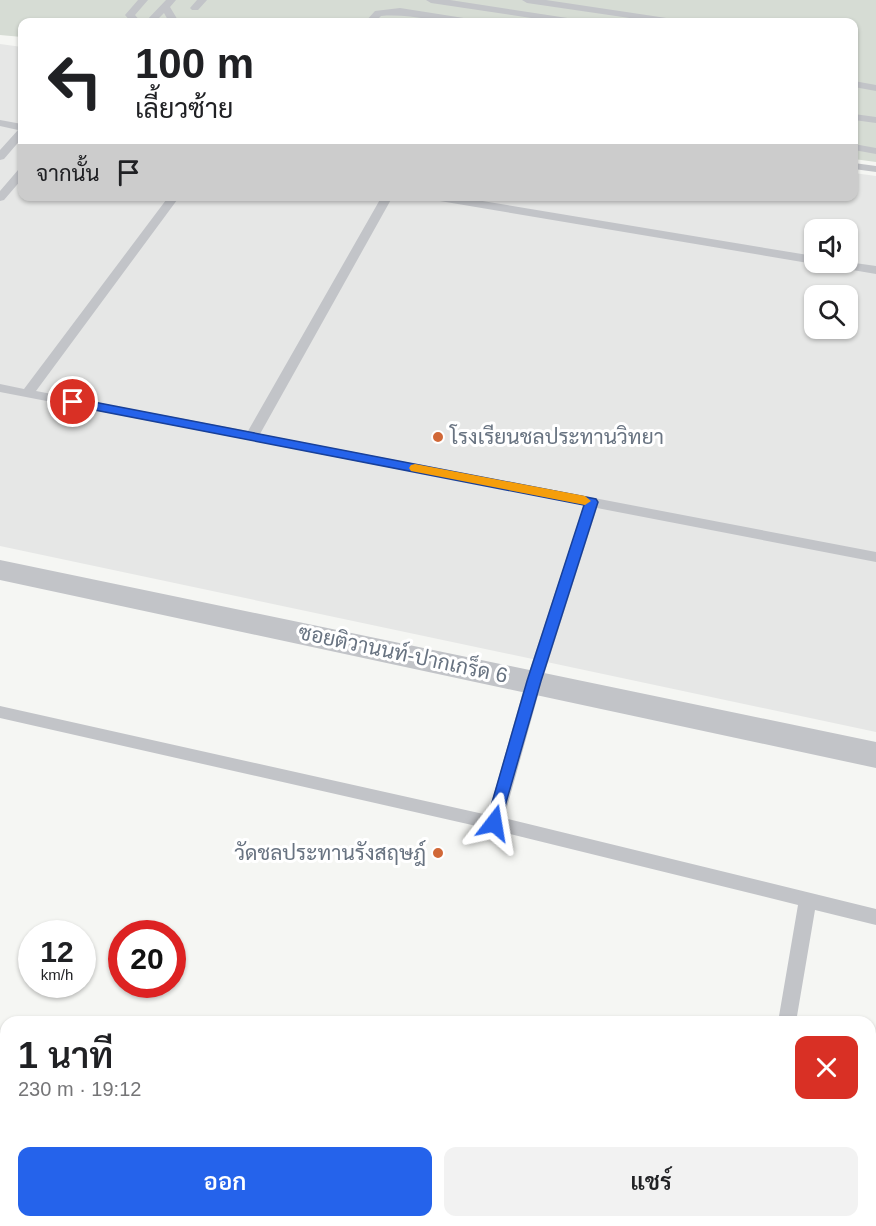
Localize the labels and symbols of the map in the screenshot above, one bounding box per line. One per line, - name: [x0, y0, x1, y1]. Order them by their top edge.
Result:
- pin: [47, 376, 98, 427]
- place label: โรงเรียนชลประทานวิทยา: [449, 424, 664, 448]
- marker: โรงเรียนชลประทานวิทยา: [431, 430, 445, 444]
- street label: ซอยติวานนท์-ปากเกร็ด 6: [296, 617, 510, 687]
- position arrow: [462, 791, 526, 855]
- place label: วัดชลประทานรังสฤษฎ์: [234, 839, 426, 867]
- marker: วัดชลประทานรังสฤษฎ์: [431, 846, 445, 860]
- speed limit sign: 20: [108, 920, 186, 998]

